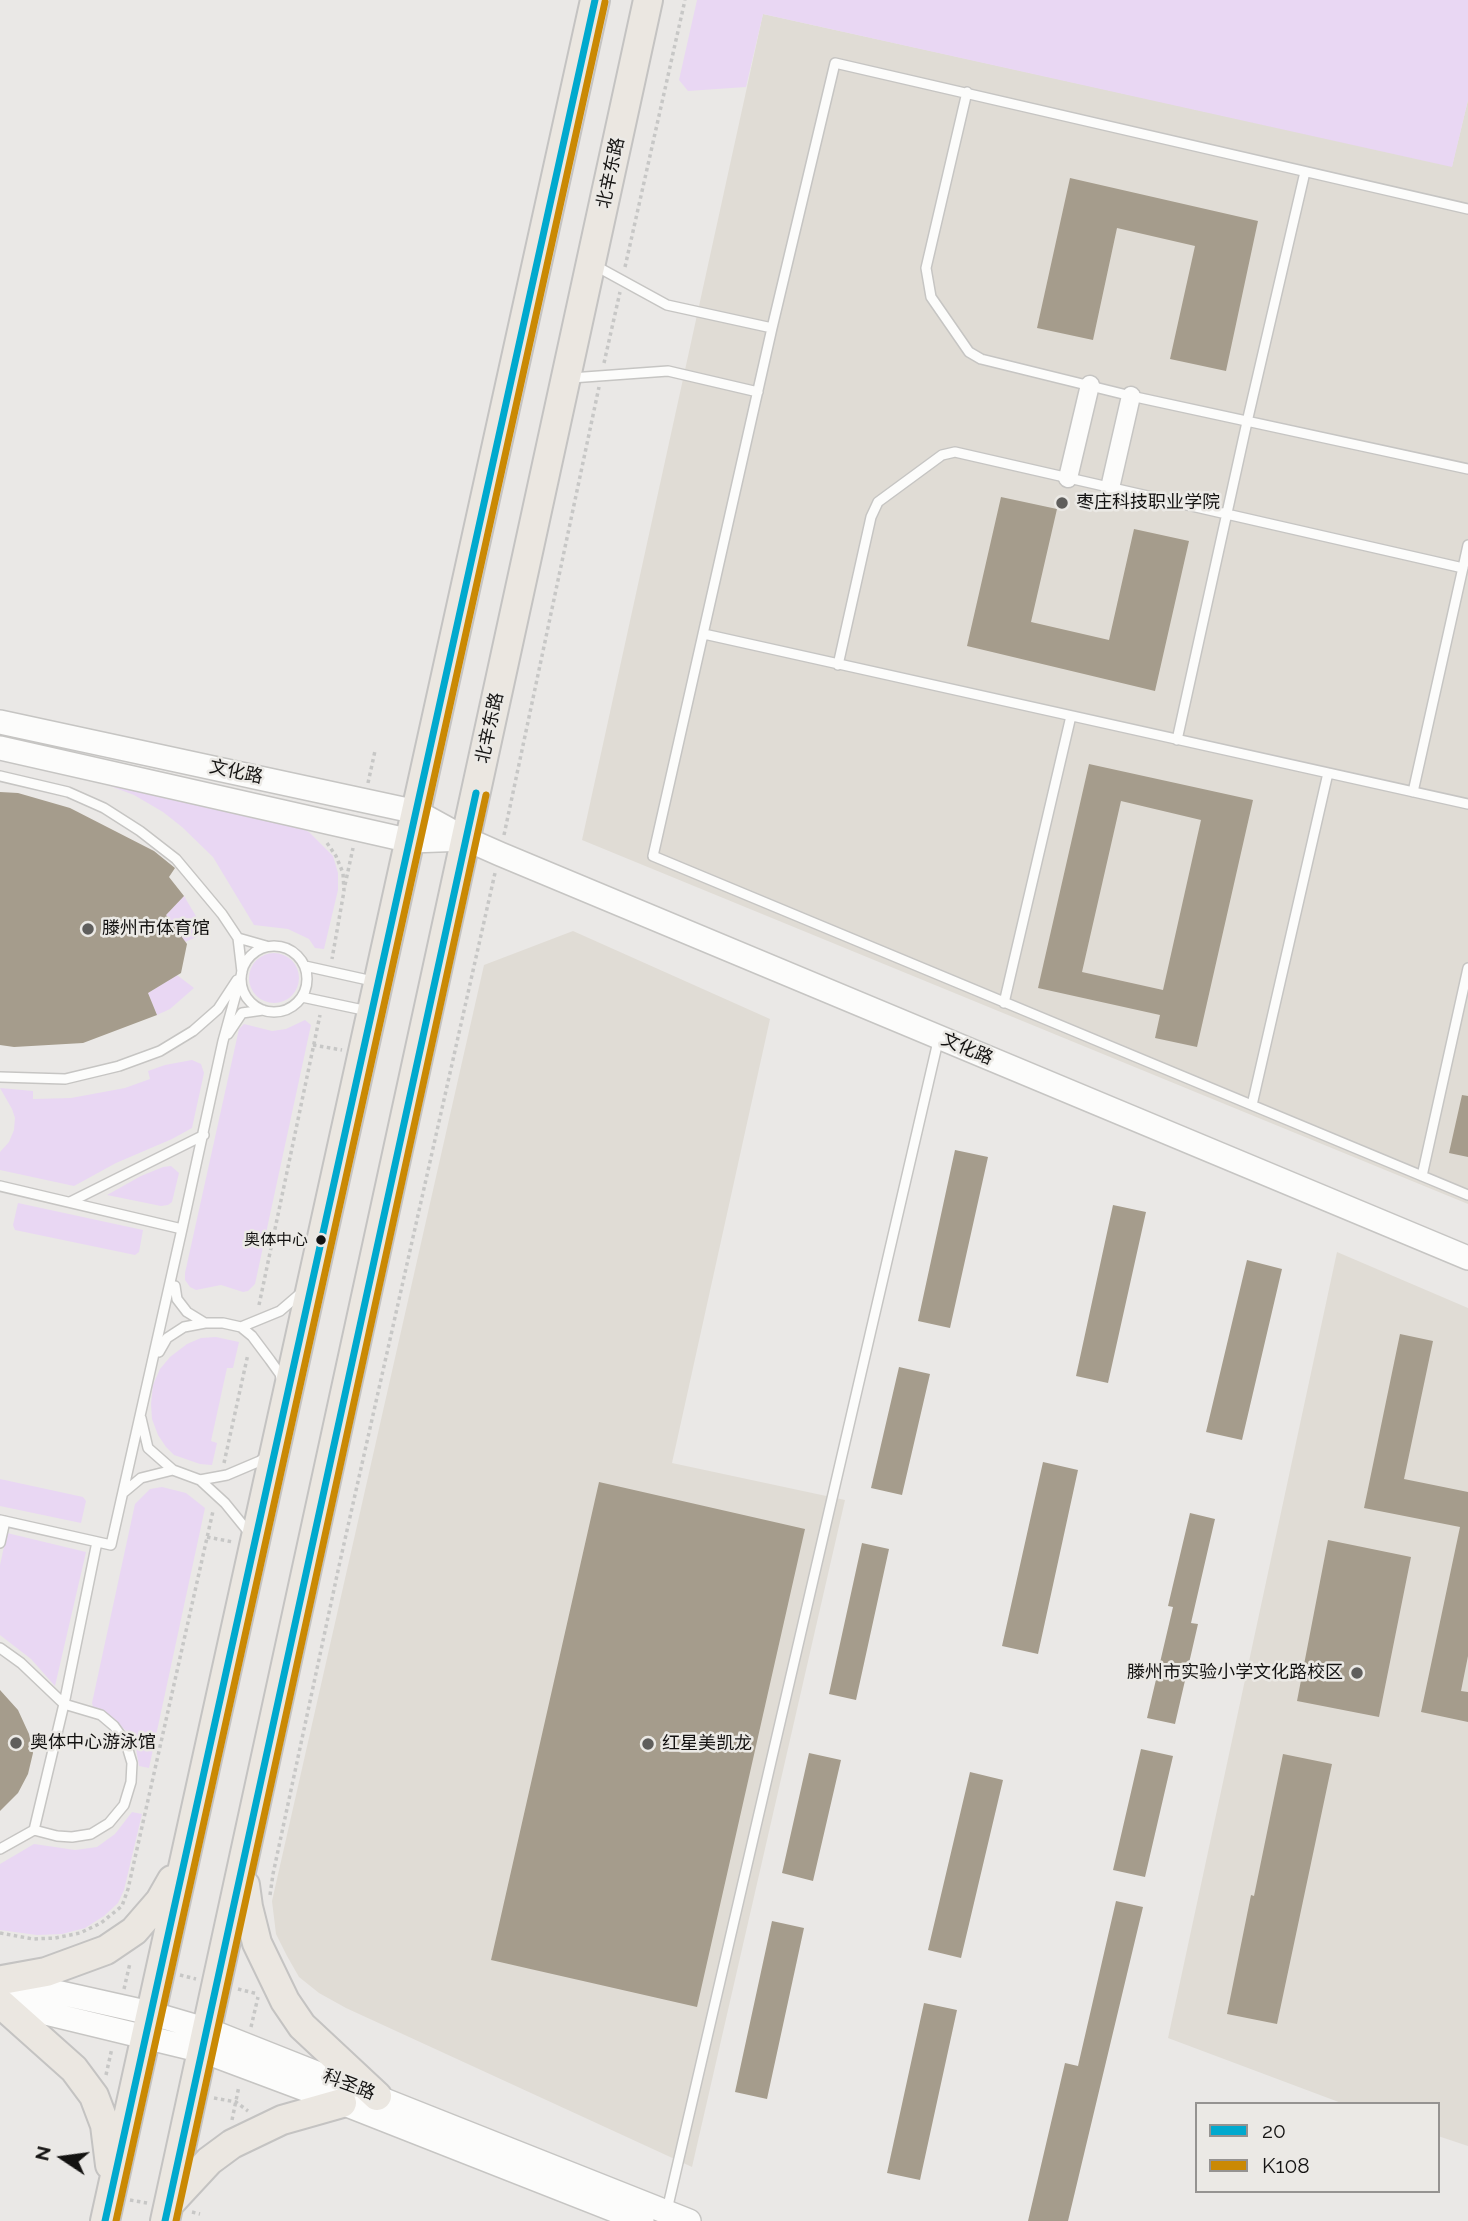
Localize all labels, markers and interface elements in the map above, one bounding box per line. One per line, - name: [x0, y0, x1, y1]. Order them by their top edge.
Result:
- street label: 北辛东路: [593, 136, 629, 210]
- place label: 枣庄科技职业学院: [1076, 492, 1220, 514]
- marker: 枣庄科技职业学院: [1054, 495, 1070, 511]
- street label: 北辛东路: [472, 691, 508, 765]
- street label: 文化路: [207, 756, 265, 788]
- place label: 滕州市体育馆: [102, 918, 210, 940]
- marker: 滕州市体育馆: [80, 921, 96, 937]
- street label: 文化路: [938, 1029, 996, 1069]
- place label: 奥体中心: [244, 1230, 308, 1250]
- marker: 奥体中心: [314, 1233, 328, 1247]
- place label: 滕州市实验小学文化路校区: [1127, 1662, 1343, 1684]
- marker: 滕州市实验小学文化路校区: [1349, 1665, 1365, 1681]
- place label: 奥体中心游泳馆: [30, 1732, 156, 1754]
- place label: 红星美凯龙: [662, 1733, 752, 1755]
- marker: 奥体中心游泳馆: [8, 1735, 24, 1751]
- marker: 红星美凯龙: [640, 1736, 656, 1752]
- street label: 科圣路: [320, 2065, 378, 2105]
- legend: [1195, 2102, 1440, 2193]
- text: 20: [1262, 2118, 1286, 2143]
- north arrow: [28, 2123, 98, 2193]
- text: N: [30, 2144, 55, 2163]
- text: K108: [1262, 2153, 1310, 2178]

